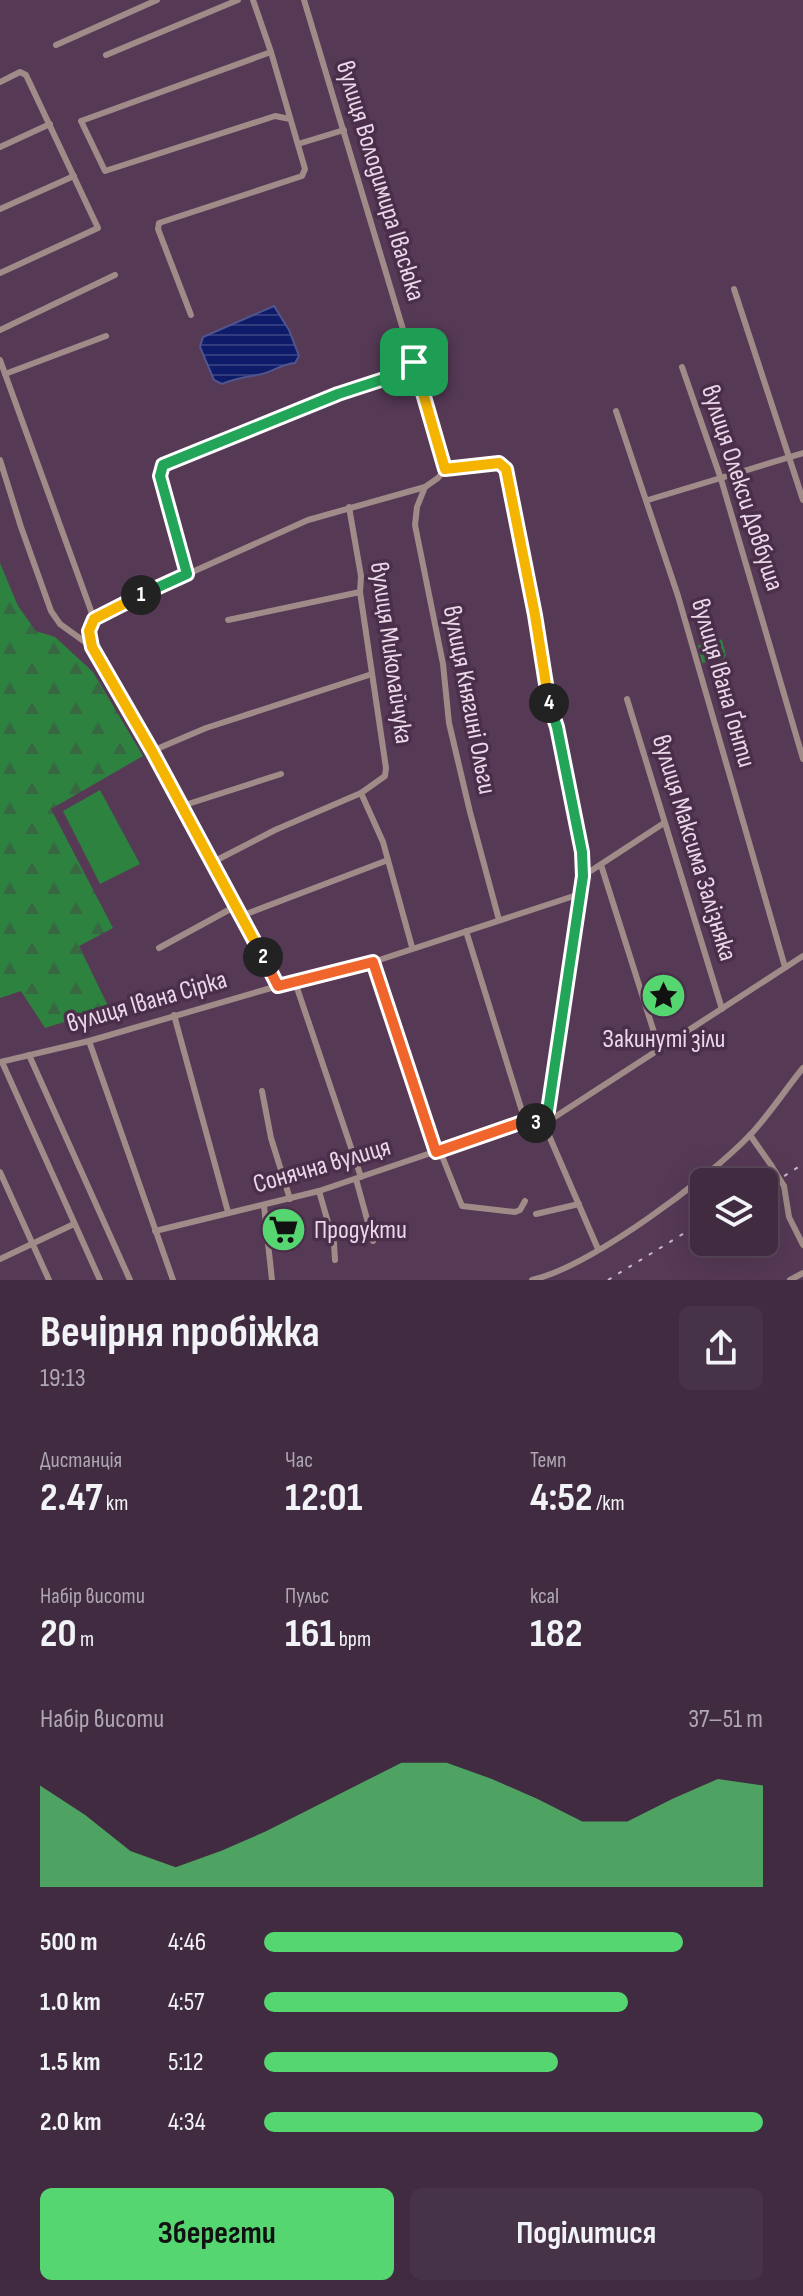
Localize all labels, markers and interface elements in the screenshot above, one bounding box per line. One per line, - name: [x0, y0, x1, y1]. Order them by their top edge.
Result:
- street label: вулиця Володимира Івасюка: [329, 57, 431, 305]
- pin: [380, 328, 448, 396]
- icon: arrive: [392, 340, 436, 384]
- street label: вулиця Олекси Довбуша: [694, 381, 790, 595]
- street label: вулиця Миколайчука: [363, 560, 419, 746]
- pin: 1: [121, 575, 161, 615]
- text: 1: [137, 581, 145, 608]
- street label: вулиця Івана Ґонти: [684, 595, 762, 771]
- street label: вулиця Княгині Ольги: [436, 603, 502, 797]
- pin: 4: [529, 683, 569, 723]
- text: 4: [544, 689, 554, 716]
- street label: вулиця Максима Залізняка: [645, 731, 743, 965]
- pin: 2: [243, 937, 283, 977]
- text: 2: [258, 943, 268, 970]
- street label: вулиця Івана Сірка: [63, 964, 231, 1040]
- place icon: Закинуті зіли: [640, 972, 688, 1020]
- place label: Закинуті зіли: [603, 1024, 725, 1055]
- pin: 3: [516, 1103, 556, 1143]
- text: 3: [531, 1109, 541, 1136]
- street label: Сонячна вулиця: [250, 1132, 394, 1200]
- map controls: [690, 1168, 778, 1256]
- button: layers: [690, 1168, 778, 1256]
- supermarket icon: Продукти: [259, 1206, 307, 1254]
- place label: Продукти: [314, 1215, 407, 1246]
- text: Вечірня пробіжка: [40, 1306, 320, 1359]
- button: share: [679, 1306, 763, 1390]
- text: 19:13: [40, 1363, 86, 1394]
- text: Дистанція: [40, 1447, 122, 1474]
- text: Час: [285, 1447, 313, 1474]
- text: Темп: [530, 1447, 566, 1474]
- text: 2.47: [40, 1474, 102, 1522]
- text: 12:01: [285, 1474, 362, 1522]
- text: 4:52: [530, 1474, 593, 1522]
- text: km: [102, 1490, 128, 1517]
- text: /km: [593, 1490, 625, 1517]
- text: Набір висоти: [40, 1583, 145, 1610]
- text: Пульс: [285, 1583, 329, 1610]
- text: kcal: [530, 1583, 559, 1610]
- text: 20: [40, 1610, 77, 1658]
- text: 161: [285, 1610, 335, 1658]
- text: 182: [530, 1610, 582, 1658]
- text: m: [77, 1626, 94, 1653]
- text: bpm: [335, 1626, 371, 1653]
- text: Набір висоти: [40, 1704, 164, 1735]
- text: 37–51 m: [688, 1704, 763, 1735]
- text: 500 m: [40, 1927, 97, 1958]
- text: 4:46: [168, 1927, 206, 1958]
- text: 1.0 km: [40, 1987, 101, 2018]
- text: 4:57: [168, 1987, 205, 2018]
- text: 1.5 km: [40, 2047, 100, 2078]
- text: 5:12: [168, 2047, 203, 2078]
- text: 2.0 km: [40, 2107, 101, 2138]
- text: 4:34: [168, 2107, 206, 2138]
- button: Зберегти: [40, 2188, 394, 2280]
- button: Поділитися: [410, 2188, 763, 2280]

